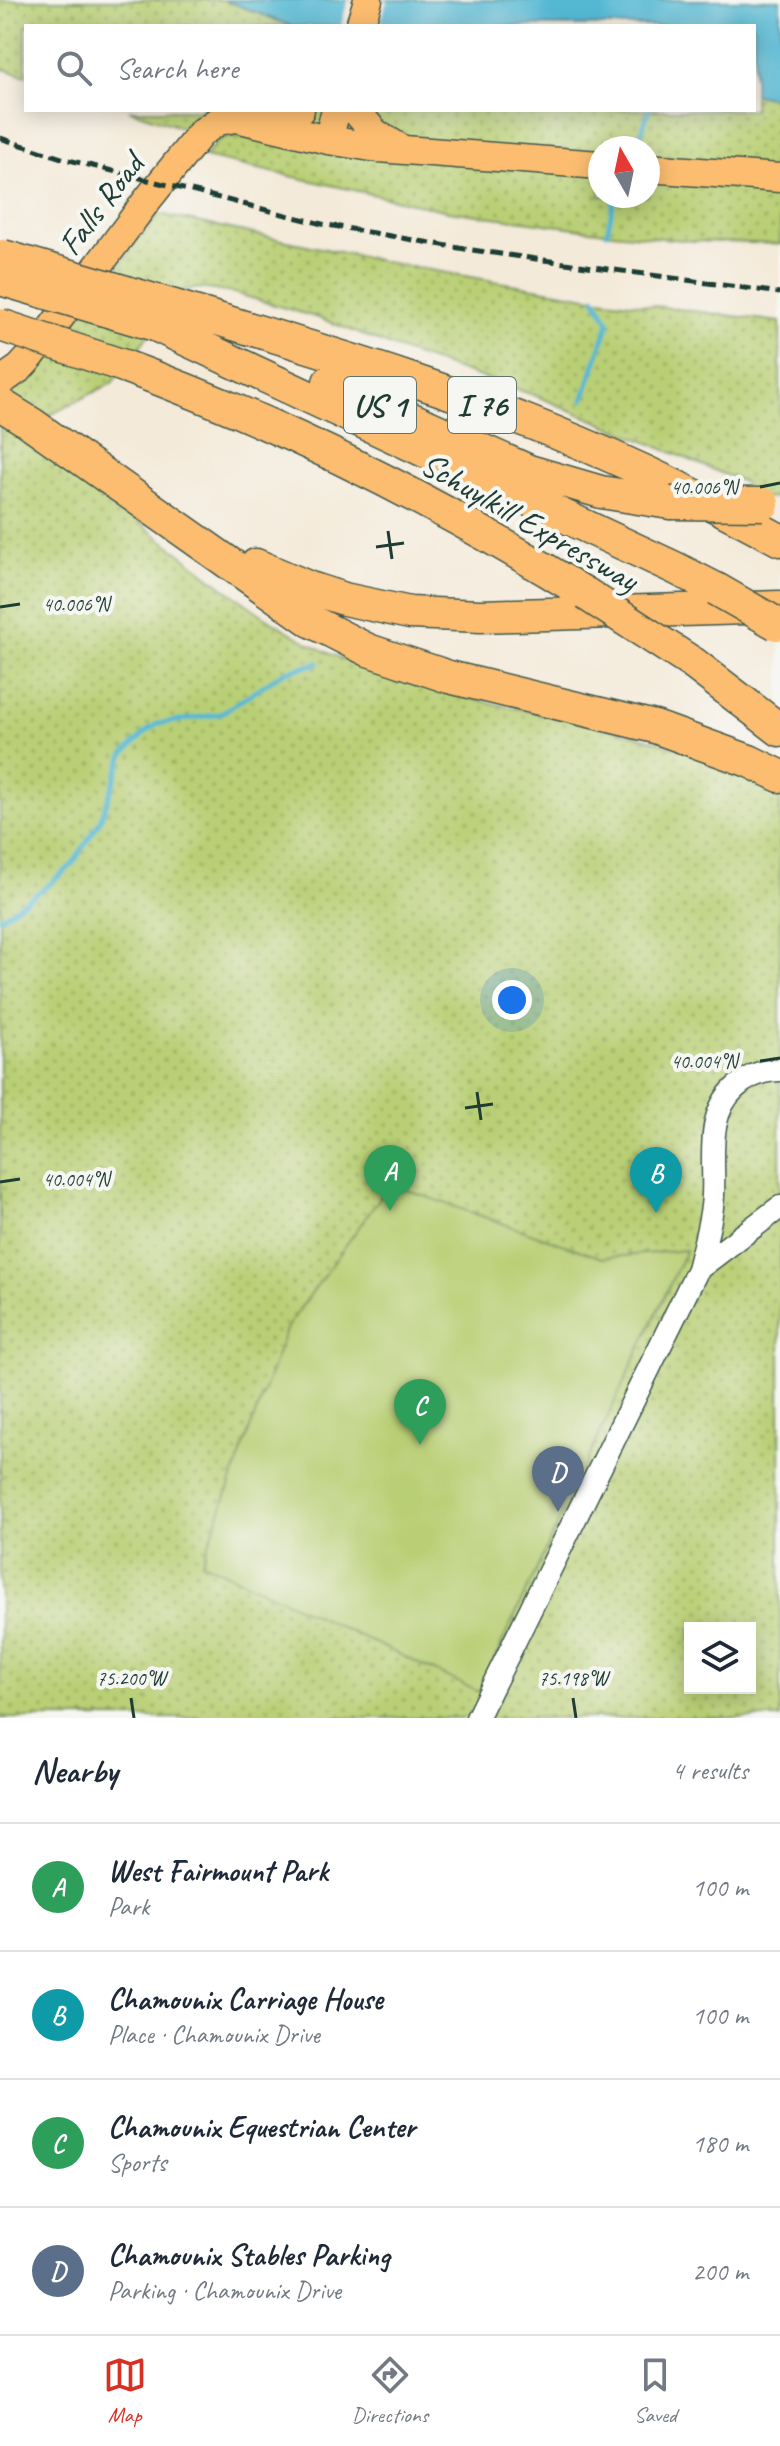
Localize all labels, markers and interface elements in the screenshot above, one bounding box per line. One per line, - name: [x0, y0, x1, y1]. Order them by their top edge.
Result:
- search box: [24, 24, 756, 112]
- icon: search: [52, 46, 96, 90]
- text: Search here: [116, 49, 238, 87]
- north arrow: [588, 136, 660, 208]
- street label: Falls Road: [48, 141, 156, 264]
- road number: US 1: [344, 377, 416, 433]
- road number: I 76: [448, 377, 516, 433]
- street label: Schuylkill Expressway: [414, 442, 648, 602]
- text: 40.006°N: [671, 475, 740, 500]
- text: 40.006°N: [43, 592, 112, 617]
- your location: [492, 980, 532, 1020]
- text: 40.004°N: [671, 1049, 740, 1074]
- pin: A: [364, 1145, 416, 1211]
- pin: B: [630, 1147, 682, 1213]
- text: 40.004°N: [43, 1167, 112, 1192]
- pin: C: [394, 1379, 446, 1445]
- pin: D: [532, 1446, 584, 1512]
- map controls: [684, 1622, 756, 1694]
- button: layers: [684, 1622, 756, 1694]
- text: 75.200°W: [96, 1666, 169, 1691]
- text: 75.198°W: [538, 1666, 611, 1691]
- text: Nearby: [32, 1749, 118, 1792]
- text: 4 results: [672, 1754, 748, 1787]
- text: West Fairmount Park: [108, 1852, 328, 1890]
- text: A: [51, 1871, 65, 1904]
- text: 100 m: [692, 1871, 748, 1904]
- text: Park: [108, 1890, 149, 1923]
- text: Chamounix Carriage House: [108, 1980, 383, 2018]
- text: B: [51, 1999, 65, 2032]
- text: 100 m: [692, 1999, 748, 2032]
- text: Place · Chamounix Drive: [108, 2018, 320, 2051]
- text: Chamounix Equestrian Center: [108, 2108, 415, 2146]
- text: C: [52, 2127, 64, 2160]
- text: 180 m: [692, 2127, 748, 2160]
- text: Sports: [108, 2146, 166, 2179]
- text: Chamounix Stables Parking: [108, 2236, 390, 2274]
- text: D: [50, 2255, 66, 2288]
- text: 200 m: [692, 2255, 748, 2288]
- text: Parking · Chamounix Drive: [108, 2274, 341, 2307]
- tab: Map: [103, 2353, 147, 2429]
- tab: Directions: [352, 2353, 428, 2429]
- tab: Saved: [633, 2353, 677, 2429]

